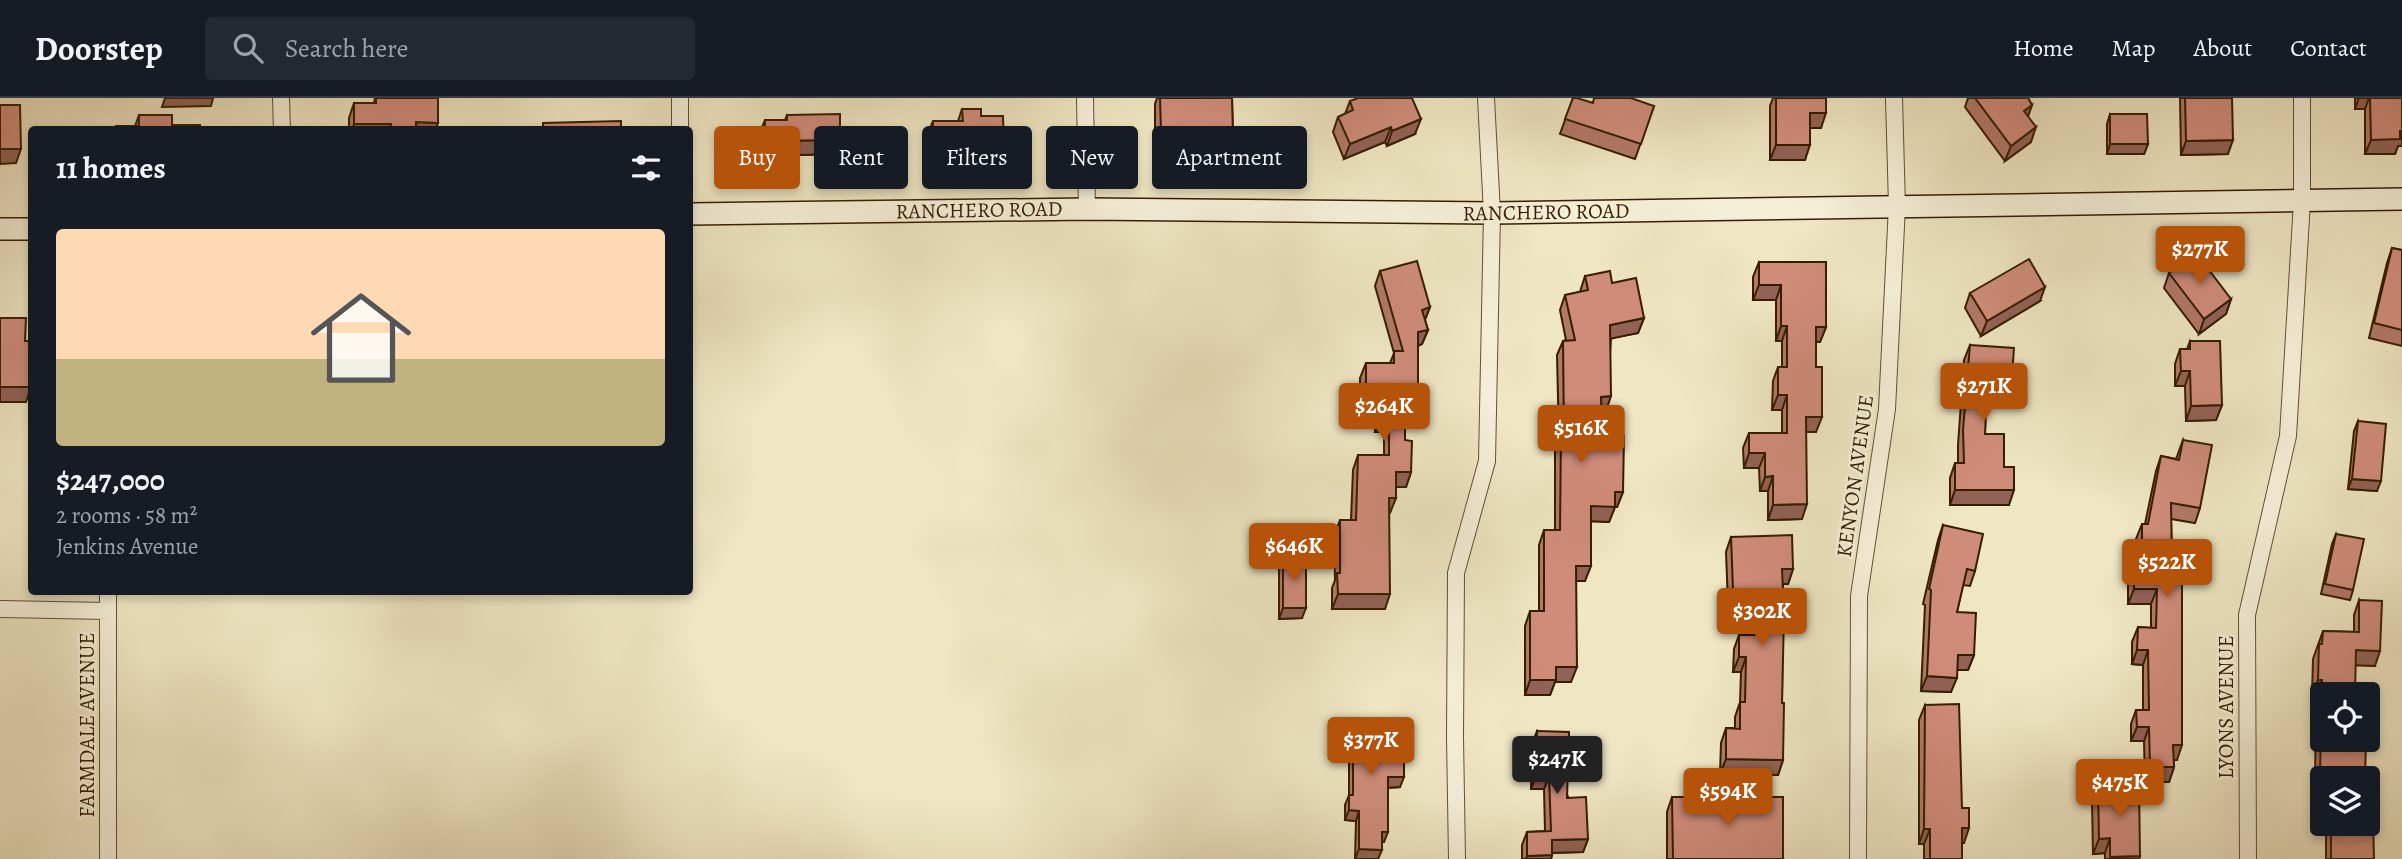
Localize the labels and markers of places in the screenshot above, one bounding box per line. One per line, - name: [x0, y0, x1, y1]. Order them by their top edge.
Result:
- pin: $277K: [2151, 226, 2249, 286]
- pin: $271K: [1935, 364, 2033, 423]
- pin: $264K: [1335, 384, 1433, 443]
- pin: $516K: [1532, 406, 1630, 465]
- pin: $646K: [1245, 524, 1343, 583]
- pin: $522K: [2118, 540, 2216, 599]
- pin: $302K: [1713, 588, 1811, 648]
- pin: $377K: [1322, 718, 1420, 777]
- pin: $247K: [1508, 736, 1606, 796]
- pin: $475K: [2071, 760, 2169, 819]
- pin: $594K: [1679, 768, 1777, 828]

